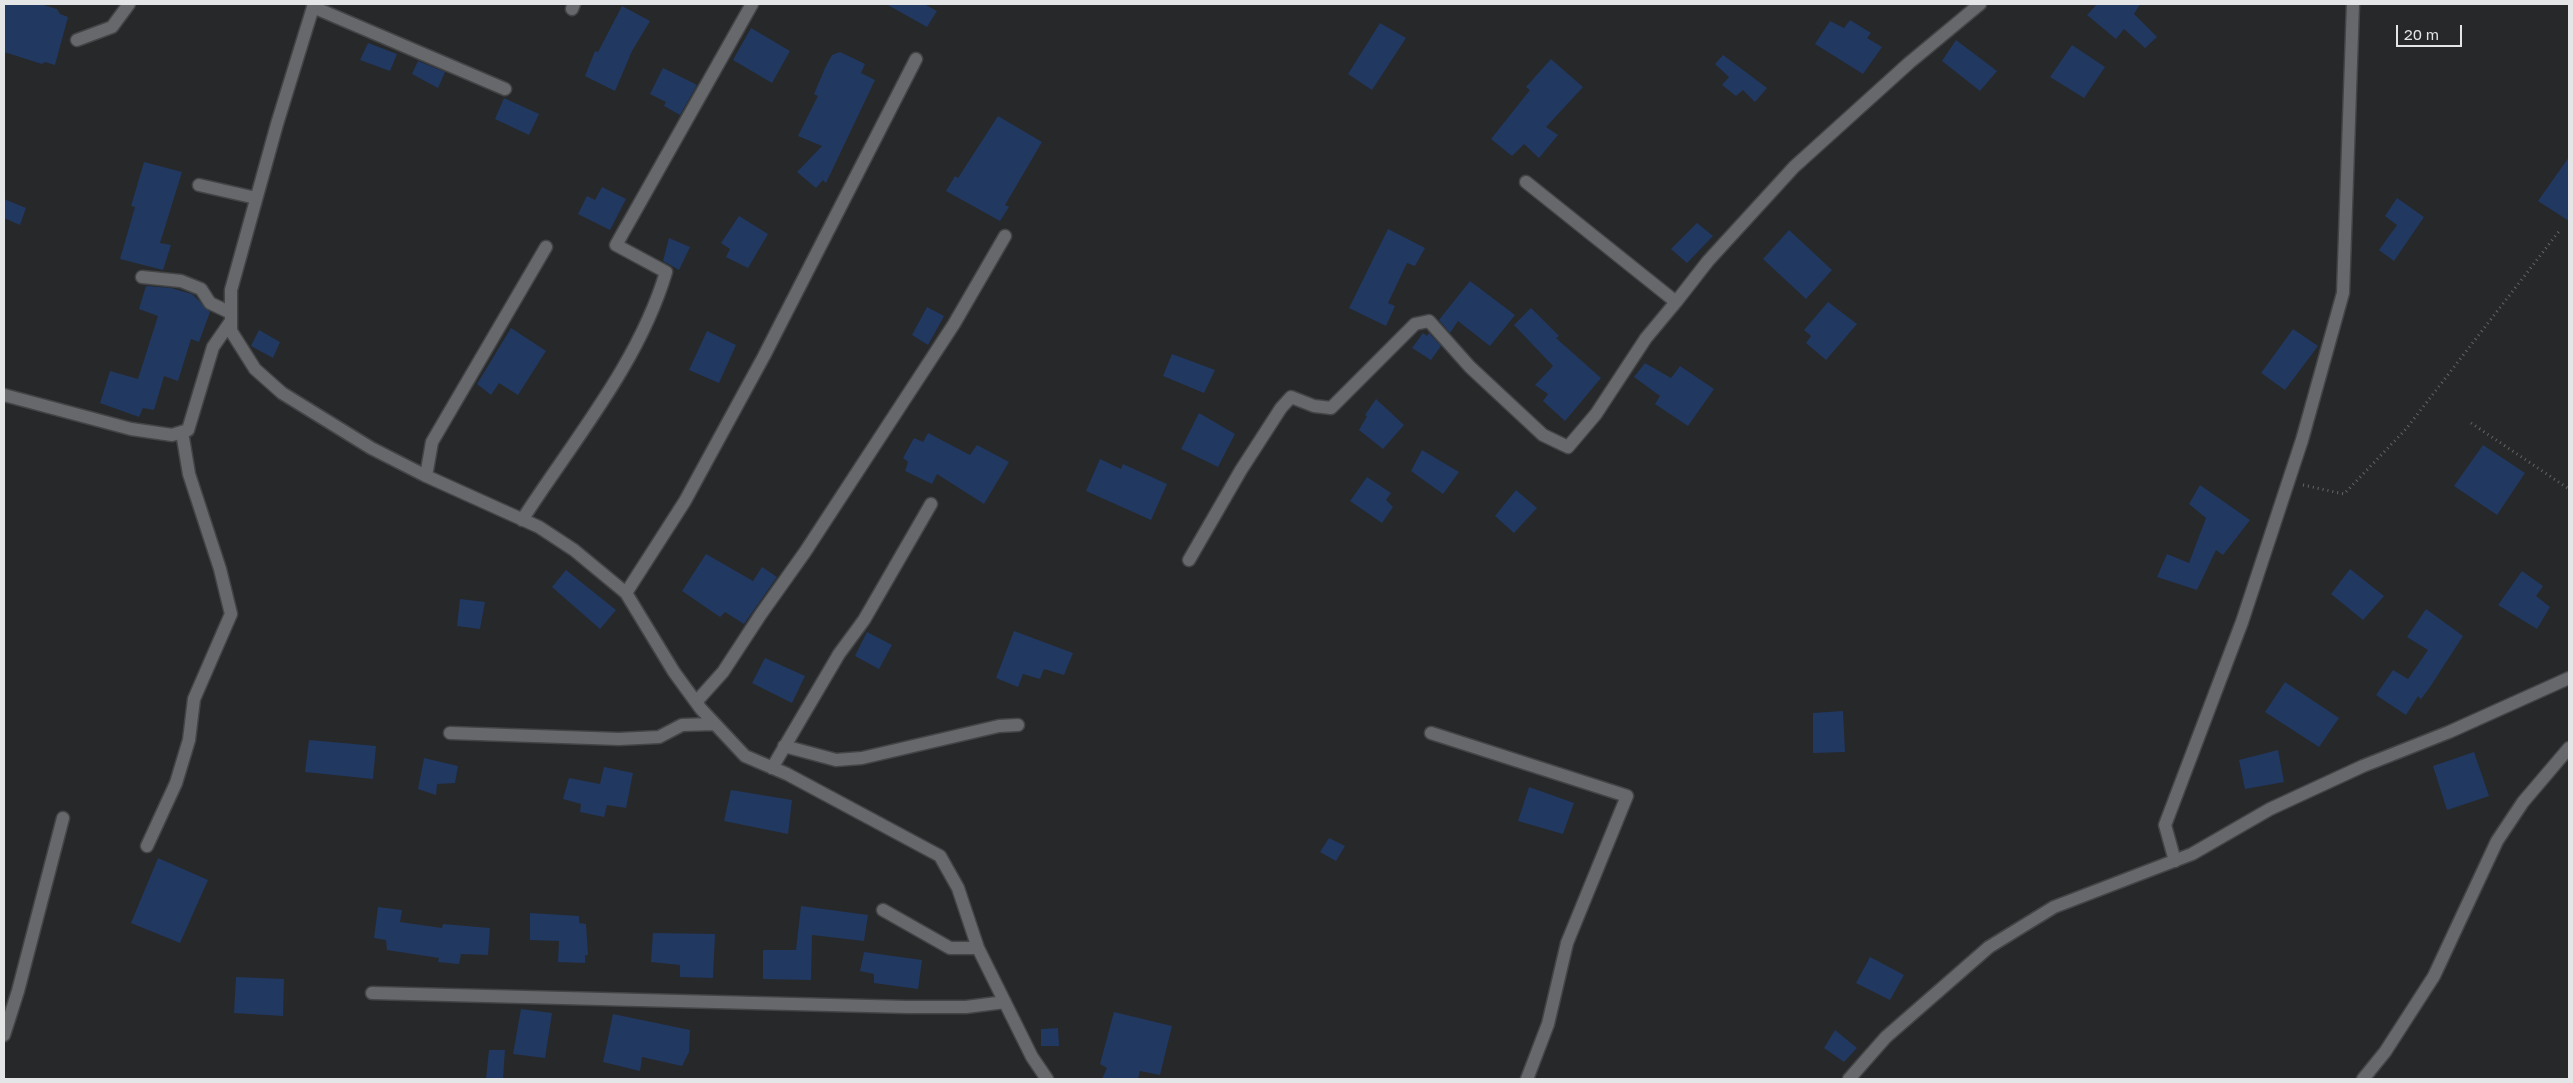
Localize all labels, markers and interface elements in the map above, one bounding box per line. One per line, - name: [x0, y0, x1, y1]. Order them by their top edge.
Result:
- scale bar: [2398, 15, 2464, 47]
- text: 20 m: [2404, 25, 2439, 43]

